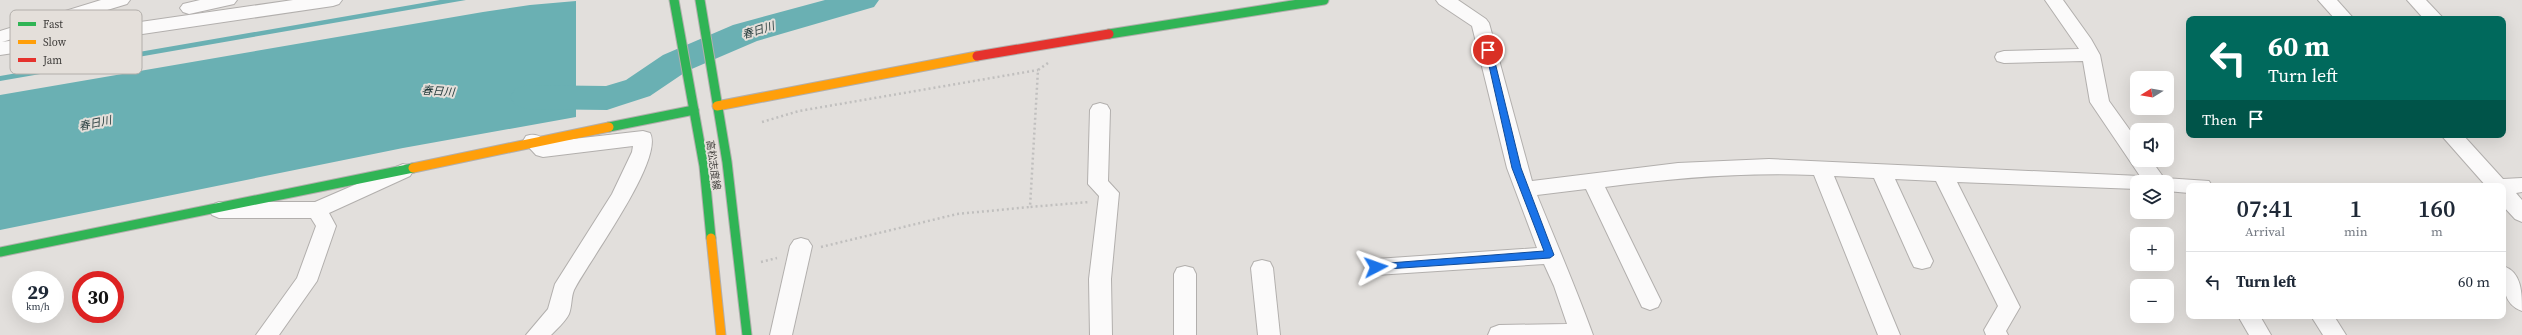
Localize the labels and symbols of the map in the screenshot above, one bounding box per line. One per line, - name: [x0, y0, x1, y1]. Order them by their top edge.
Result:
- legend: [10, 10, 142, 74]
- text: Fast: [43, 17, 63, 32]
- water label: 春日川: [740, 18, 777, 42]
- pin: [1471, 33, 1505, 67]
- text: Slow: [43, 35, 67, 50]
- text: Jam: [42, 53, 62, 68]
- north arrow: [2130, 71, 2174, 115]
- water label: 春日川: [421, 83, 456, 100]
- water label: 春日川: [77, 113, 114, 134]
- street label: 高松志度線: [704, 139, 723, 191]
- position arrow: [1355, 246, 1397, 288]
- speed limit sign: 30: [72, 271, 124, 323]

